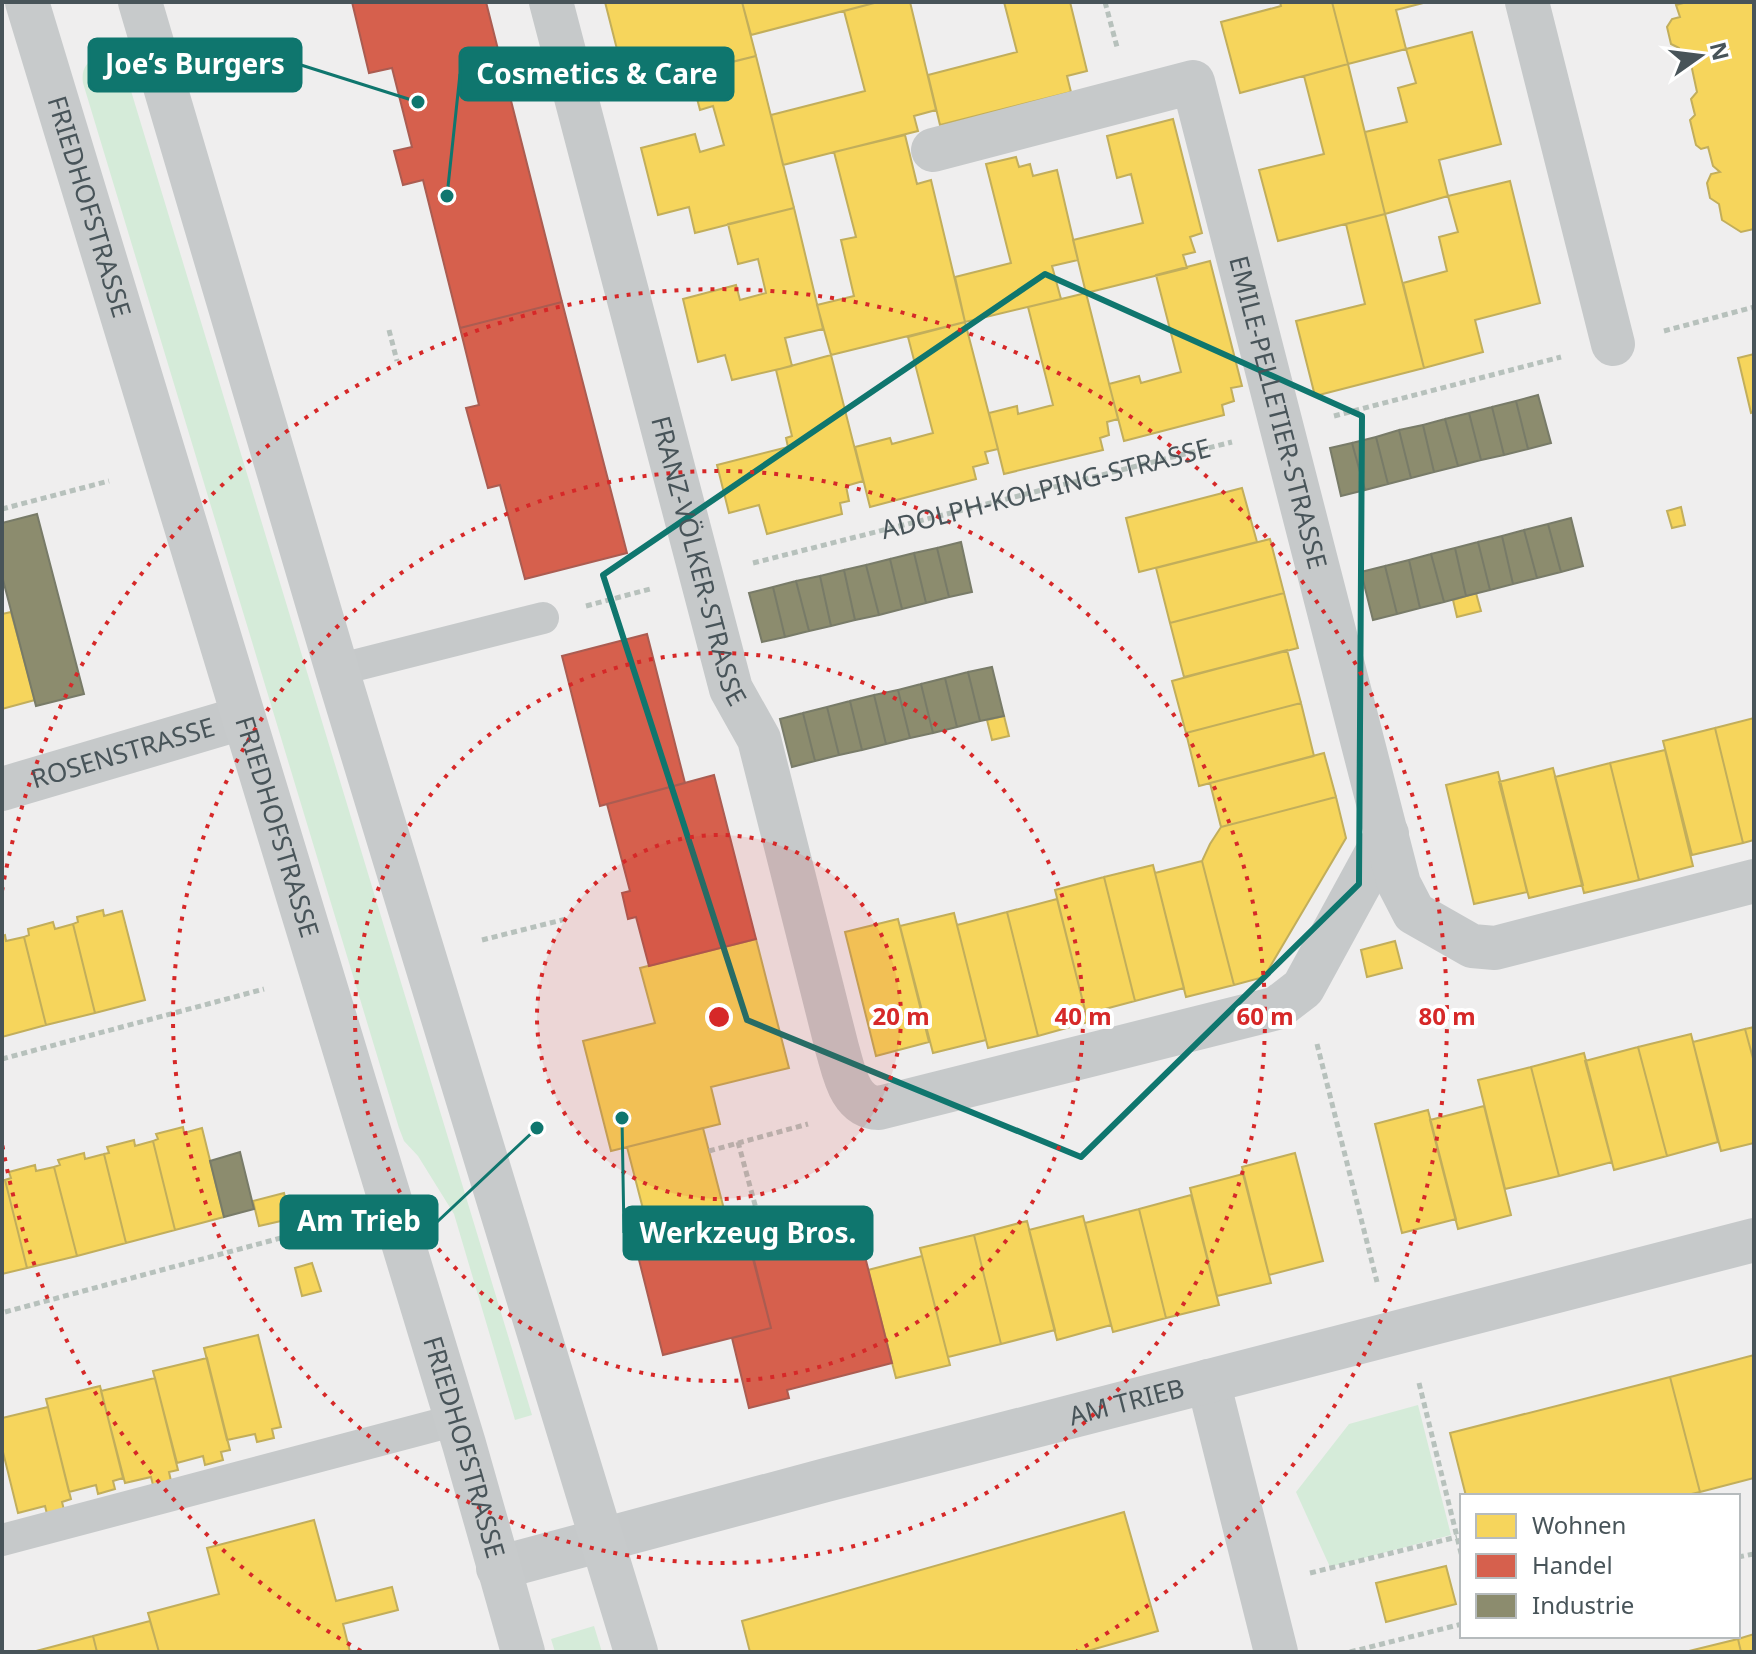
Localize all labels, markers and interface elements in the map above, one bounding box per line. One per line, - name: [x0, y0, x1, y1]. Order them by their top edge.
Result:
- north arrow: [1660, 16, 1740, 96]
- callout: Joe’s Burgers: [89, 39, 301, 91]
- text: N: [1704, 39, 1737, 63]
- text: Joe’s Burgers: [102, 44, 285, 82]
- callout: Cosmetics & Care: [460, 48, 733, 100]
- text: Cosmetics & Care: [476, 54, 718, 92]
- street label: FRIEDHOFSTRASSE: [39, 91, 141, 322]
- street label: EMILE-PELLETIER-STRASSE: [1221, 252, 1336, 573]
- street label: FRANZ-VÖLKER-STRASSE: [643, 412, 756, 712]
- street label: ADOLPH-KOLPING-STRASSE: [877, 429, 1214, 547]
- street label: ROSENSTRASSE: [27, 708, 219, 796]
- street label: FRIEDHOFSTRASSE: [227, 712, 328, 942]
- text: 20 m: [872, 999, 930, 1032]
- text: 40 m: [1054, 999, 1112, 1032]
- text: 60 m: [1236, 999, 1294, 1032]
- text: 80 m: [1418, 999, 1476, 1032]
- centre of rings: [705, 1003, 733, 1031]
- callout: Am Trieb: [281, 1196, 437, 1248]
- text: Am Trieb: [297, 1201, 421, 1239]
- callout: Werkzeug Bros.: [624, 1207, 872, 1259]
- text: Werkzeug Bros.: [640, 1213, 856, 1251]
- street label: FRIEDHOFSTRASSE: [415, 1332, 514, 1562]
- street label: AM TRIEB: [1065, 1369, 1188, 1433]
- legend: [1460, 1494, 1740, 1638]
- text: Wohnen: [1532, 1508, 1626, 1541]
- text: Handel: [1532, 1548, 1613, 1581]
- text: Industrie: [1532, 1588, 1634, 1621]

